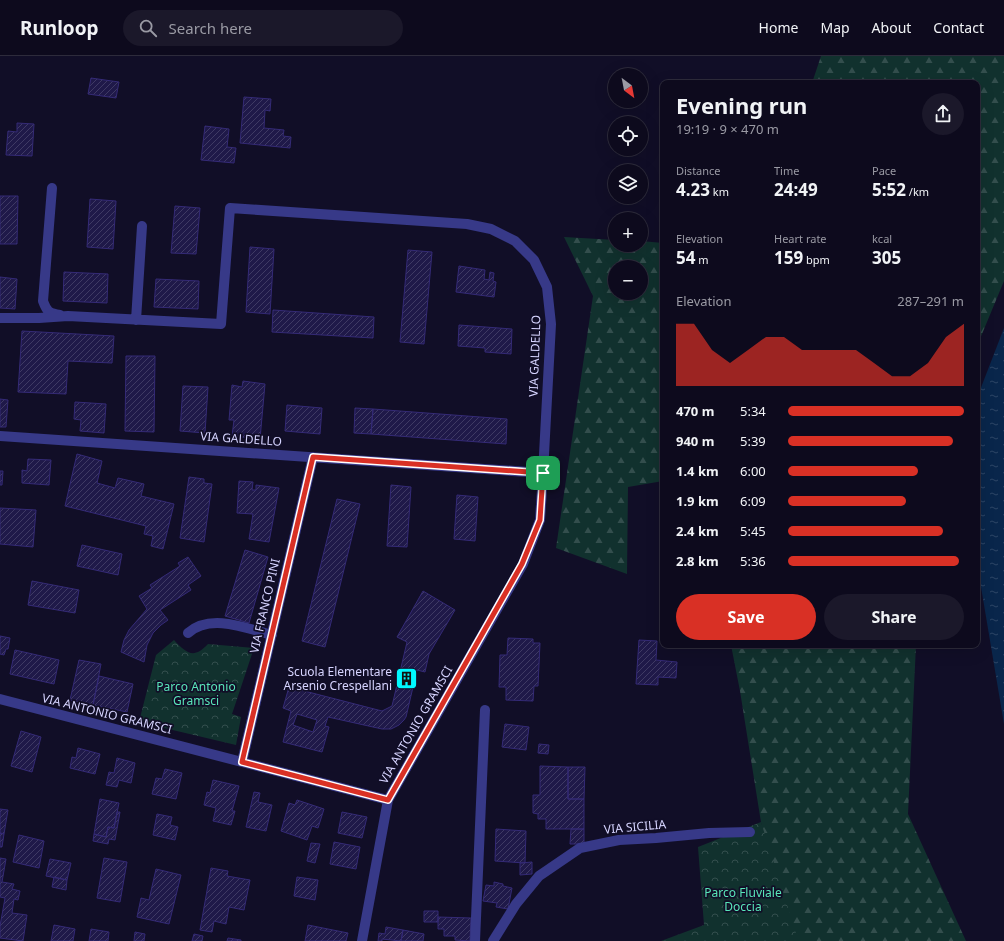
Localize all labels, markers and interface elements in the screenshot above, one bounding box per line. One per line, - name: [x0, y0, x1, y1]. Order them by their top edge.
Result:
- search box: [123, 10, 403, 46]
- text: Runloop: [20, 15, 99, 41]
- icon: search: [137, 17, 159, 39]
- text: Search here: [169, 18, 252, 38]
- text: Home: [759, 18, 798, 37]
- text: Map: [820, 18, 850, 37]
- text: About: [872, 18, 911, 37]
- text: Contact: [933, 18, 984, 37]
- north arrow: [608, 68, 648, 108]
- map controls: [608, 68, 648, 300]
- text: Evening run: [676, 90, 807, 120]
- button: share: [922, 93, 964, 135]
- button: locate: [608, 116, 648, 156]
- text: 19:19 · 9 × 470 m: [676, 120, 779, 138]
- text: Distance: [676, 163, 721, 178]
- text: Time: [774, 163, 799, 178]
- text: Pace: [872, 163, 896, 178]
- button: layers: [608, 164, 648, 204]
- text: 4.23: [676, 178, 710, 201]
- text: 24:49: [774, 178, 818, 201]
- text: 5:52: [872, 178, 906, 201]
- text: km: [710, 184, 729, 199]
- text: /km: [906, 184, 929, 199]
- button: +: [608, 212, 648, 252]
- text: Elevation: [676, 231, 723, 246]
- text: Heart rate: [774, 231, 827, 246]
- text: kcal: [872, 231, 892, 246]
- text: 54: [676, 246, 695, 269]
- text: 159: [774, 246, 803, 269]
- text: 305: [872, 246, 901, 269]
- text: m: [695, 252, 709, 267]
- text: bpm: [803, 252, 830, 267]
- button: −: [608, 260, 648, 300]
- text: Elevation: [676, 292, 732, 310]
- text: 287–291 m: [897, 292, 964, 310]
- street label: VIA GALDELLO: [525, 315, 544, 397]
- text: 470 m: [676, 402, 714, 420]
- text: 5:34: [740, 402, 766, 420]
- street label: VIA GALDELLO: [200, 427, 282, 450]
- text: 940 m: [676, 432, 714, 450]
- text: 5:39: [740, 432, 766, 450]
- pin: [526, 456, 560, 490]
- icon: arrive: [532, 462, 554, 484]
- text: 1.4 km: [676, 462, 719, 480]
- text: 6:00: [740, 462, 766, 480]
- text: 1.9 km: [676, 492, 719, 510]
- text: 6:09: [740, 492, 766, 510]
- text: 2.4 km: [676, 522, 719, 540]
- text: 5:45: [740, 522, 766, 540]
- text: 2.8 km: [676, 552, 719, 570]
- text: 5:36: [740, 552, 766, 570]
- street label: VIA FRANCO PINI: [245, 557, 284, 655]
- button: Save: [676, 594, 816, 640]
- button: Share: [824, 594, 964, 640]
- place label: Scuola Elementare Arsenio Crespellani: [284, 663, 392, 694]
- street label: VIA ANTONIO GRAMSCI: [375, 663, 456, 787]
- building icon: Scuola Elementare Arsenio Crespellani: [394, 666, 420, 692]
- park label: Parco Antonio Gramsci: [156, 678, 236, 709]
- street label: VIA ANTONIO GRAMSCI: [40, 689, 174, 738]
- street label: VIA SICILIA: [603, 815, 667, 838]
- park label: Parco Fluviale Doccia: [704, 884, 782, 915]

